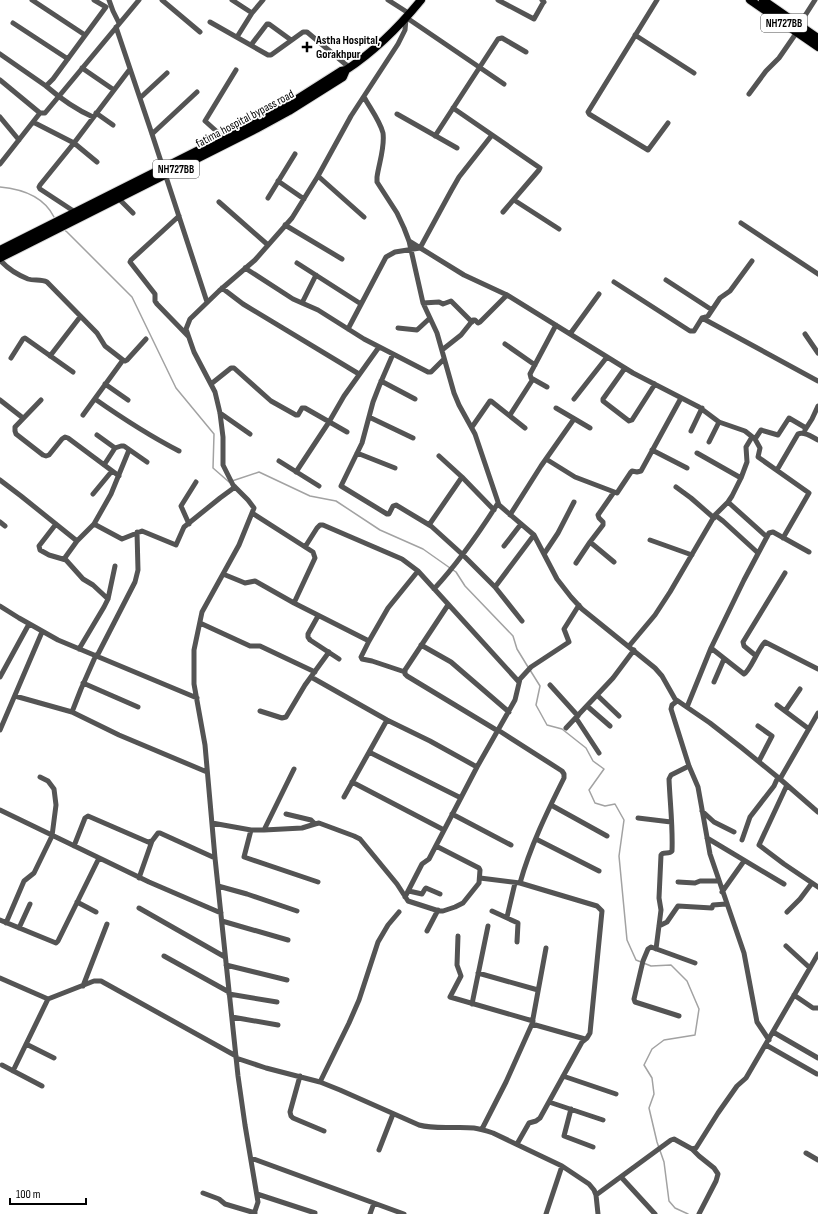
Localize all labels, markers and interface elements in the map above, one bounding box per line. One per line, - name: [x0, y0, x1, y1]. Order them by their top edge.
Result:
- road number: NH727BB: [761, 14, 807, 32]
- place label: Astha Hospital, Gorakhpur: [315, 33, 381, 62]
- marker: Astha Hospital, Gorakhpur: [301, 41, 313, 53]
- street label: fatima hospital bypass road: [193, 87, 297, 151]
- road number: NH727BB: [153, 160, 199, 178]
- scale bar: [10, 1180, 86, 1206]
- text: 100 m: [16, 1187, 41, 1202]

